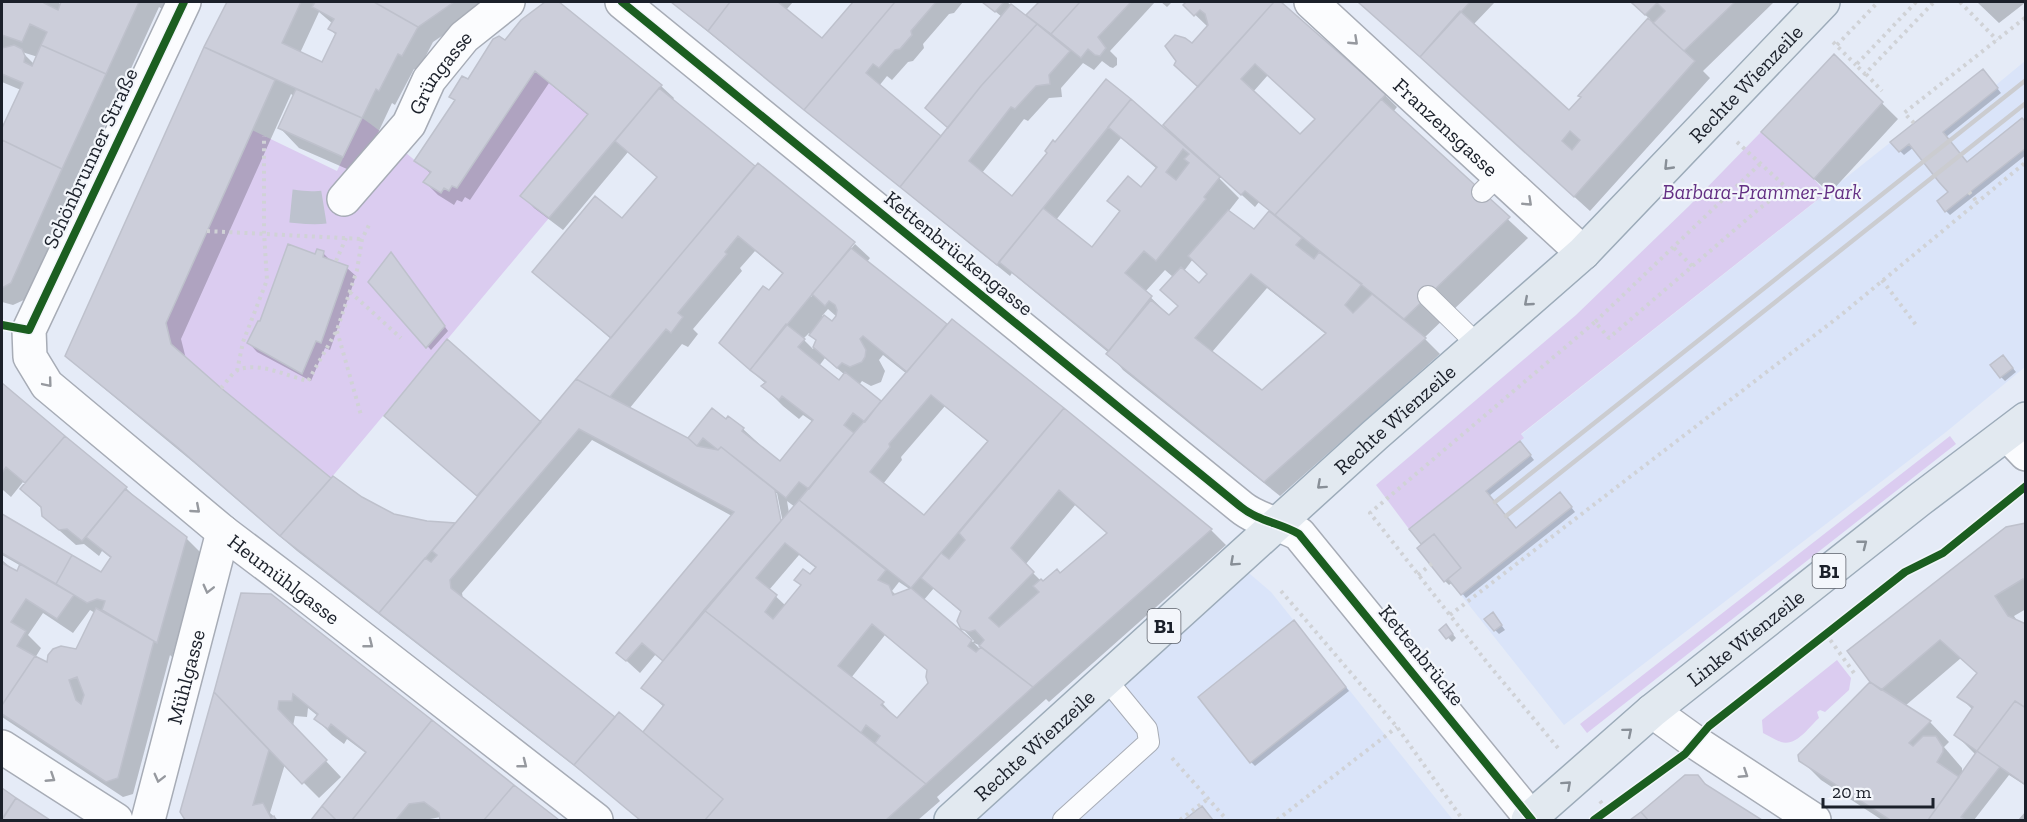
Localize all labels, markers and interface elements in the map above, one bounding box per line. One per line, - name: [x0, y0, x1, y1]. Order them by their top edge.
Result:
- street label: Rechte Wienzeile: [1683, 19, 1808, 147]
- street label: Grüngasse: [403, 24, 476, 118]
- one-way arrow: [1347, 34, 1358, 45]
- street label: Schönbrunner Straße: [37, 64, 143, 252]
- street label: Franzensgasse: [1389, 72, 1504, 181]
- one-way arrow: [1664, 159, 1675, 170]
- park label: Barbara-Prammer-Park: [1662, 179, 1862, 204]
- street label: Kettenbrückengasse: [880, 185, 1039, 321]
- one-way arrow: [1521, 195, 1532, 206]
- one-way arrow: [1524, 295, 1535, 306]
- street label: Rechte Wienzeile: [1328, 358, 1460, 479]
- one-way arrow: [41, 376, 52, 387]
- one-way arrow: [1317, 478, 1328, 489]
- one-way arrow: [189, 502, 200, 513]
- street label: Heumühlgasse: [223, 528, 346, 629]
- one-way arrow: [1856, 541, 1867, 552]
- road number: B1: [1812, 554, 1846, 588]
- one-way arrow: [1230, 555, 1241, 566]
- one-way arrow: [203, 583, 215, 594]
- street label: Linke Wienzeile: [1682, 583, 1809, 691]
- street label: Kettenbrücke: [1374, 600, 1470, 711]
- road number: B1: [1148, 609, 1180, 643]
- street label: Mühlgasse: [161, 626, 210, 727]
- one-way arrow: [363, 637, 374, 648]
- street label: Rechte Wienzeile: [969, 684, 1099, 806]
- one-way arrow: [1621, 728, 1632, 739]
- one-way arrow: [516, 757, 527, 768]
- one-way arrow: [1737, 767, 1748, 778]
- one-way arrow: [44, 771, 55, 782]
- scale bar: [1823, 771, 1932, 809]
- one-way arrow: [154, 773, 167, 783]
- one-way arrow: [1560, 781, 1571, 792]
- text: 20 m: [1832, 781, 1872, 803]

